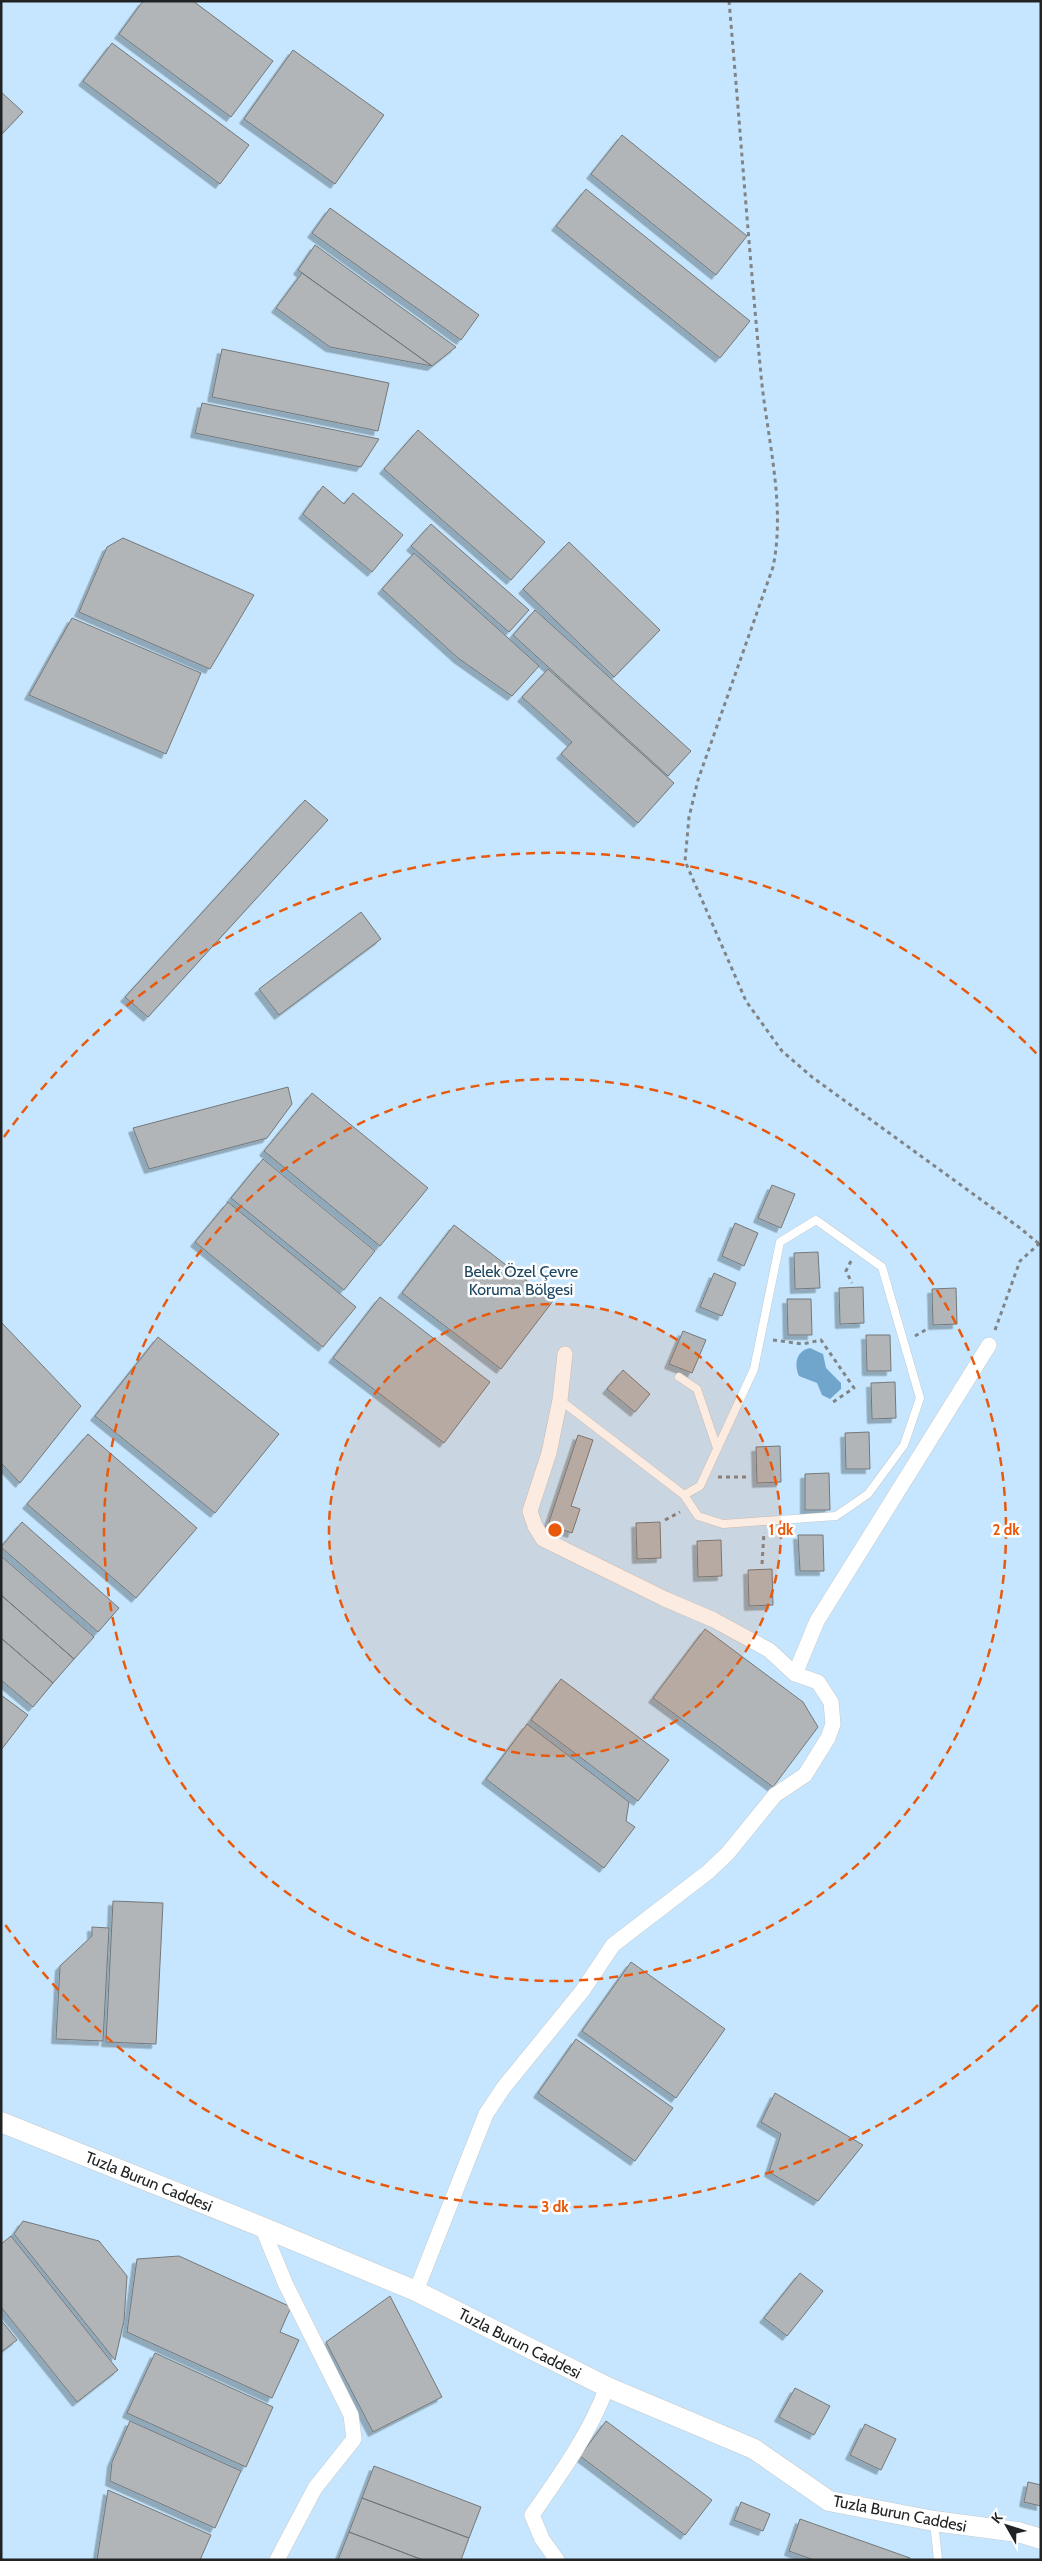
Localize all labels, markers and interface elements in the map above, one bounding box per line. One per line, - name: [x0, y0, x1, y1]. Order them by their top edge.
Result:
- park label: Belek Özel Çevre Koruma Bölgesi: [464, 1262, 578, 1299]
- centre of rings: [546, 1521, 564, 1539]
- text: 1 dk: [769, 1521, 794, 1539]
- text: 2 dk: [992, 1521, 1020, 1539]
- street label: Tuzla Burun Caddesi: [82, 2147, 215, 2216]
- text: 3 dk: [541, 2198, 569, 2216]
- street label: Tuzla Burun Caddesi: [455, 2304, 584, 2383]
- street label: Tuzla Burun Caddesi: [832, 2491, 968, 2536]
- north arrow: [982, 2501, 1032, 2551]
- text: K: [987, 2509, 1007, 2527]

